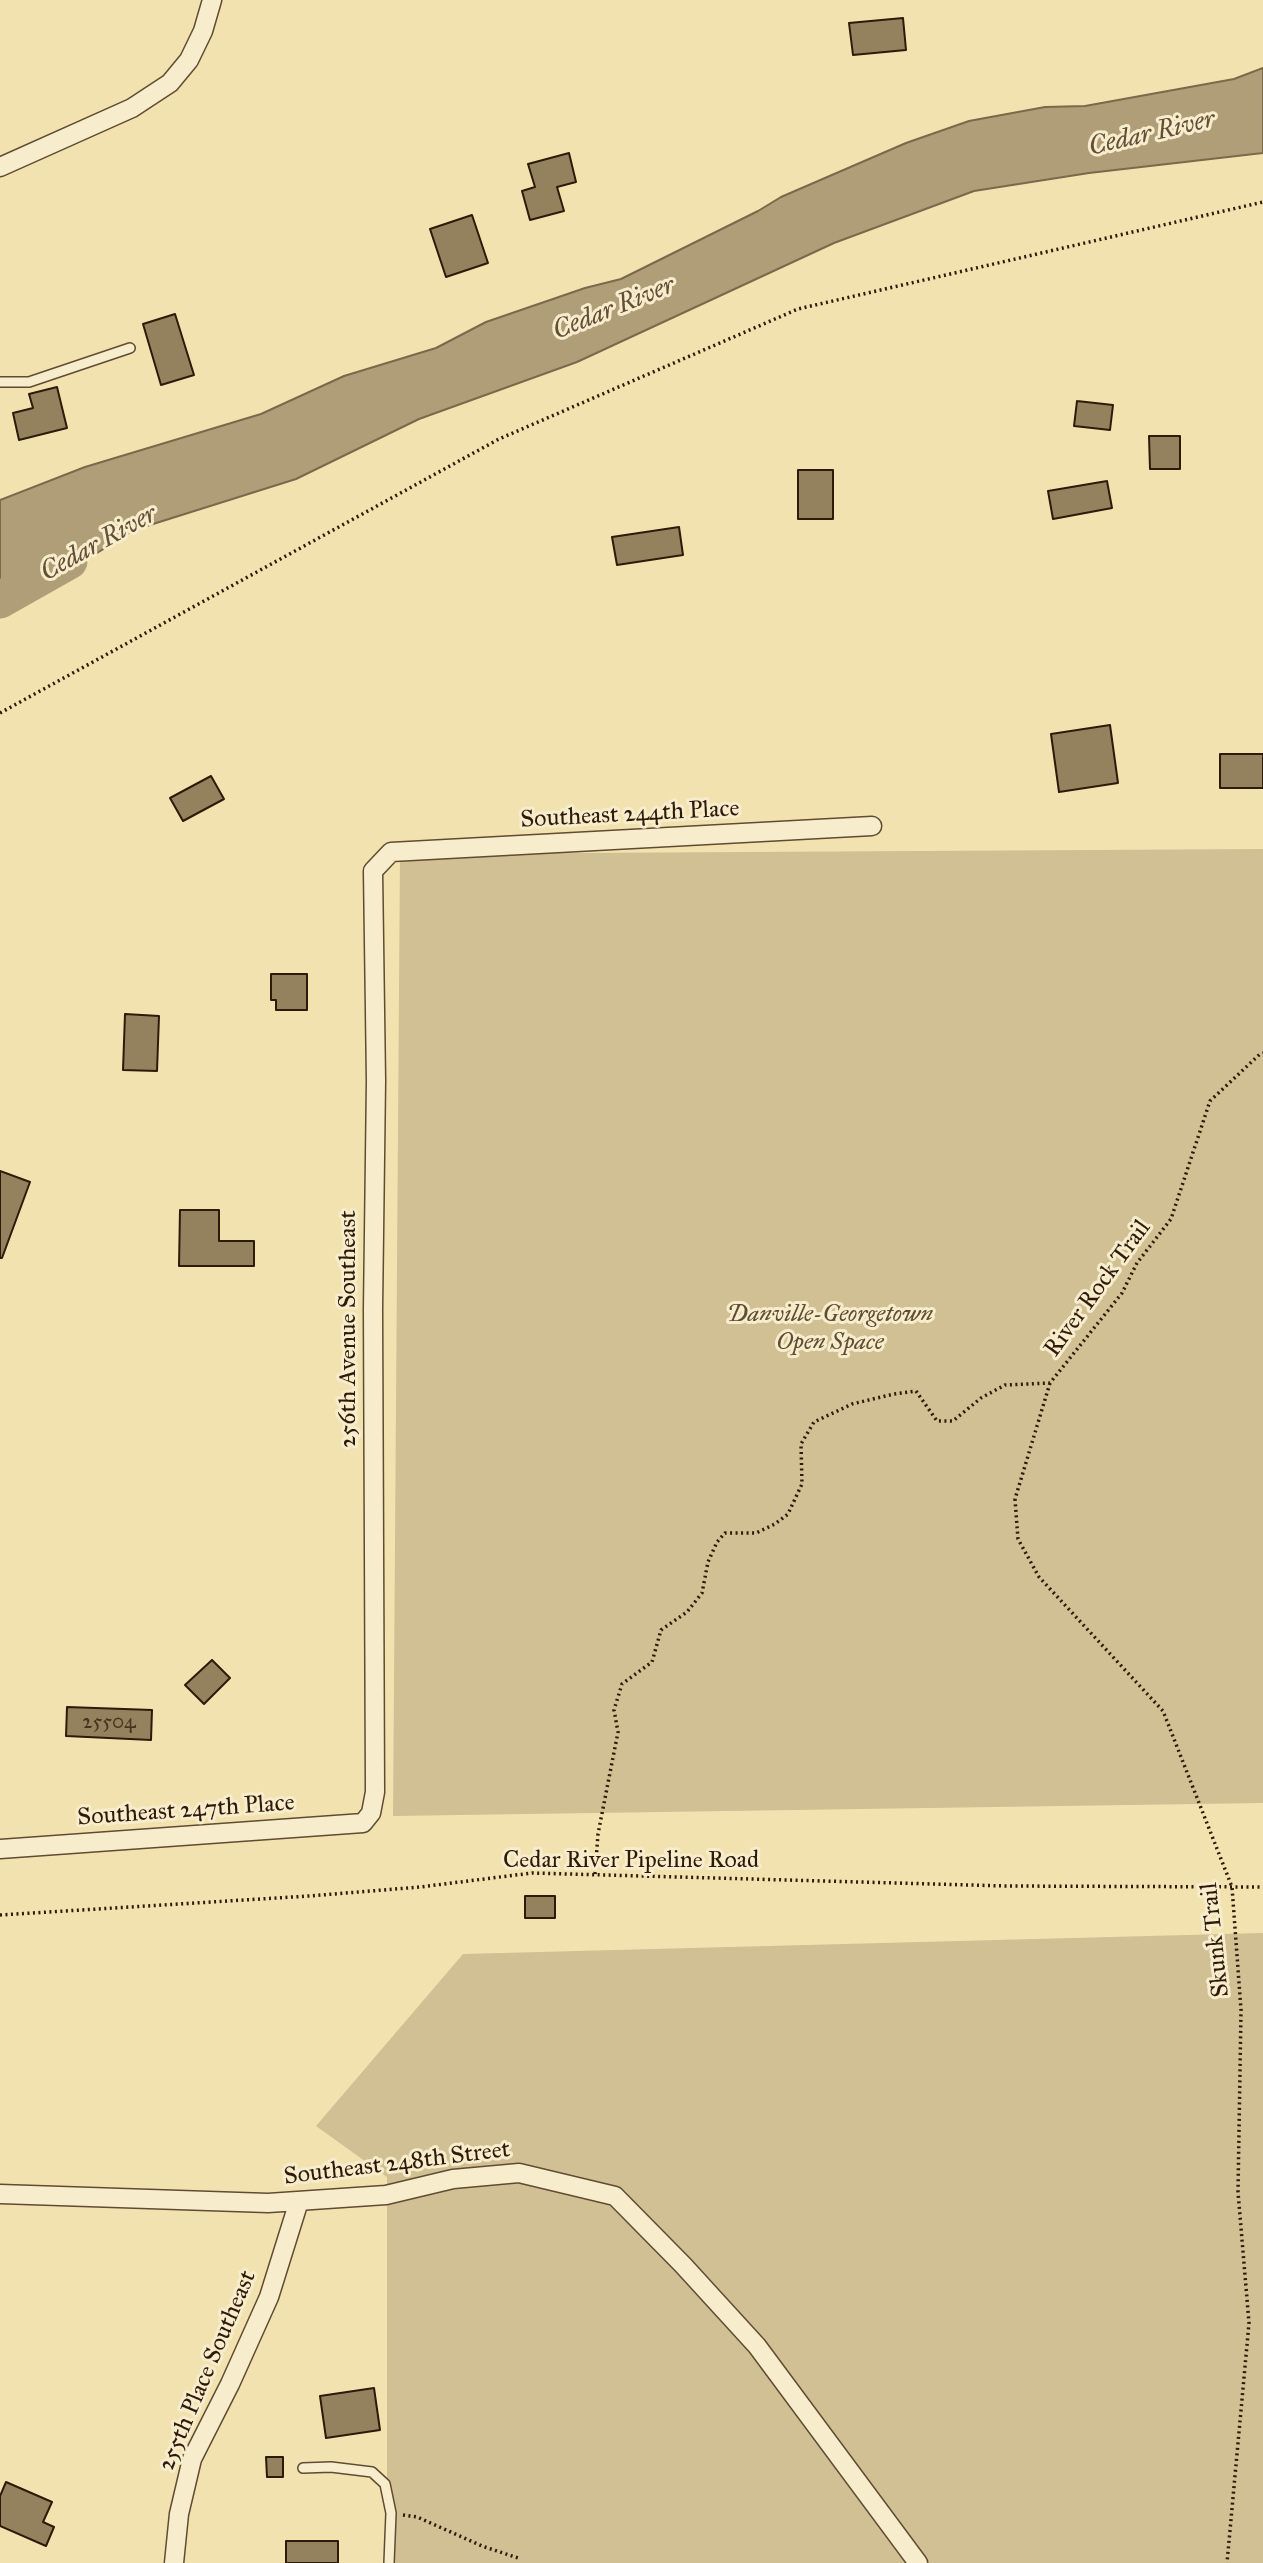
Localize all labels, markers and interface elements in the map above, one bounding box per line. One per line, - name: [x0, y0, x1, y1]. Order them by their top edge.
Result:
- water label: Cedar River: [1086, 104, 1218, 164]
- water label: Cedar River: [549, 270, 679, 348]
- water label: Cedar River: [35, 499, 163, 589]
- street label: Southeast 244th Place: [520, 795, 740, 835]
- street label: 256th Avenue Southeast: [335, 1210, 363, 1448]
- street label: River Rock Trail: [1039, 1215, 1157, 1363]
- park label: Danville-Georgetown Open Space: [727, 1301, 933, 1357]
- house number: 25504: [82, 1710, 136, 1736]
- street label: Southeast 247th Place: [76, 1789, 296, 1833]
- street label: Cedar River Pipeline Road: [503, 1847, 759, 1875]
- street label: Skunk Trail: [1196, 1881, 1236, 1999]
- street label: Southeast 248th Street: [282, 2136, 512, 2192]
- street label: 255th Place Southeast: [153, 2267, 263, 2475]

